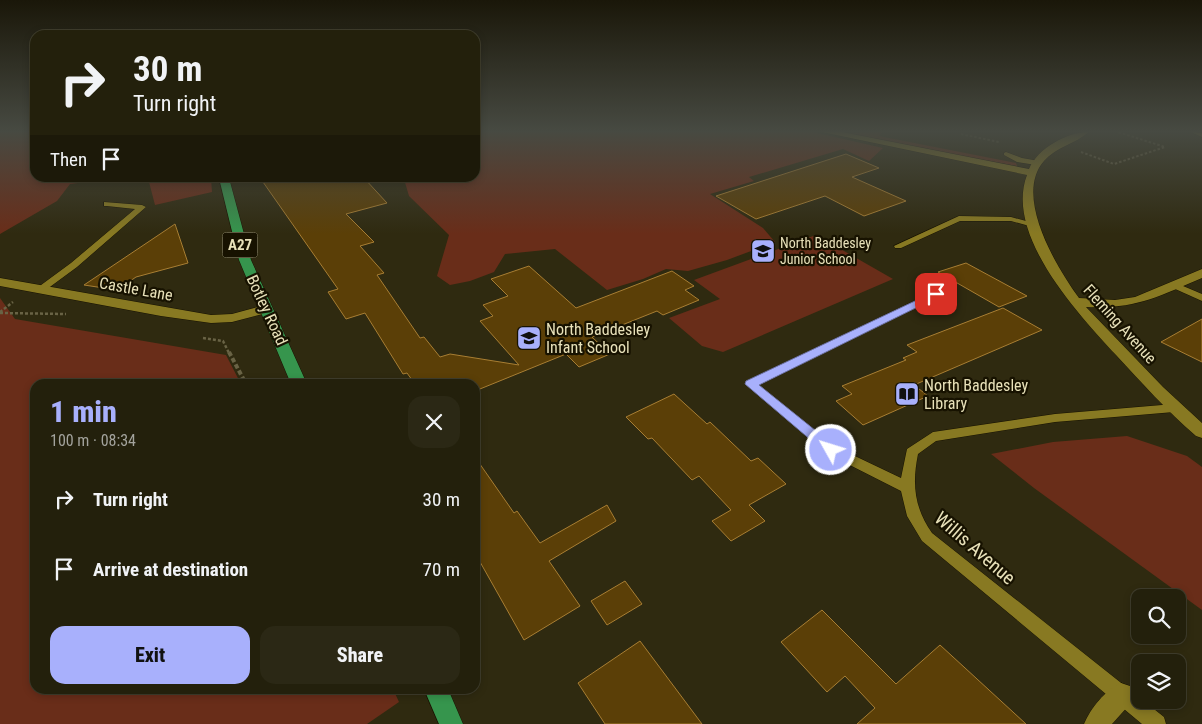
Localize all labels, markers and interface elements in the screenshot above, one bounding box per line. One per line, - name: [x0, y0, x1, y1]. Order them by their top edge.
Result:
- text: 30 m: [133, 49, 202, 90]
- icon: right: [50, 50, 115, 115]
- text: Turn right: [133, 91, 216, 116]
- icon: arrive: [97, 145, 125, 173]
- text: Then: [50, 148, 87, 171]
- road number: A27: [222, 232, 258, 258]
- place label: North Baddesley Junior School: [780, 235, 871, 267]
- school or university icon: North Baddesley Junior School: [750, 238, 776, 264]
- street label: Botley Road: [243, 272, 291, 348]
- street label: Castle Lane: [98, 273, 174, 305]
- pin: [915, 273, 957, 315]
- icon: arrive: [922, 280, 950, 308]
- street label: Fleming Avenue: [1079, 280, 1161, 368]
- place label: North Baddesley Infant School: [546, 320, 650, 357]
- school or university icon: North Baddesley Infant School: [516, 325, 542, 351]
- place label: North Baddesley Library: [924, 376, 1028, 413]
- library icon: North Baddesley Library: [894, 381, 920, 407]
- text: 1 min: [50, 394, 117, 429]
- button: close: [408, 396, 460, 448]
- position arrow: [804, 423, 856, 475]
- text: 100 m · 08:34: [50, 431, 136, 450]
- icon: right: [50, 485, 78, 513]
- text: Turn right: [93, 488, 168, 511]
- text: 30 m: [423, 488, 460, 511]
- street label: Willis Avenue: [930, 507, 1020, 589]
- icon: arrive: [50, 555, 78, 583]
- text: Arrive at destination: [93, 558, 248, 581]
- text: 70 m: [423, 558, 460, 581]
- map controls: [1131, 589, 1186, 709]
- button: search: [1131, 589, 1186, 644]
- button: Exit: [50, 626, 250, 684]
- button: Share: [260, 626, 460, 684]
- button: layers: [1131, 654, 1186, 709]

